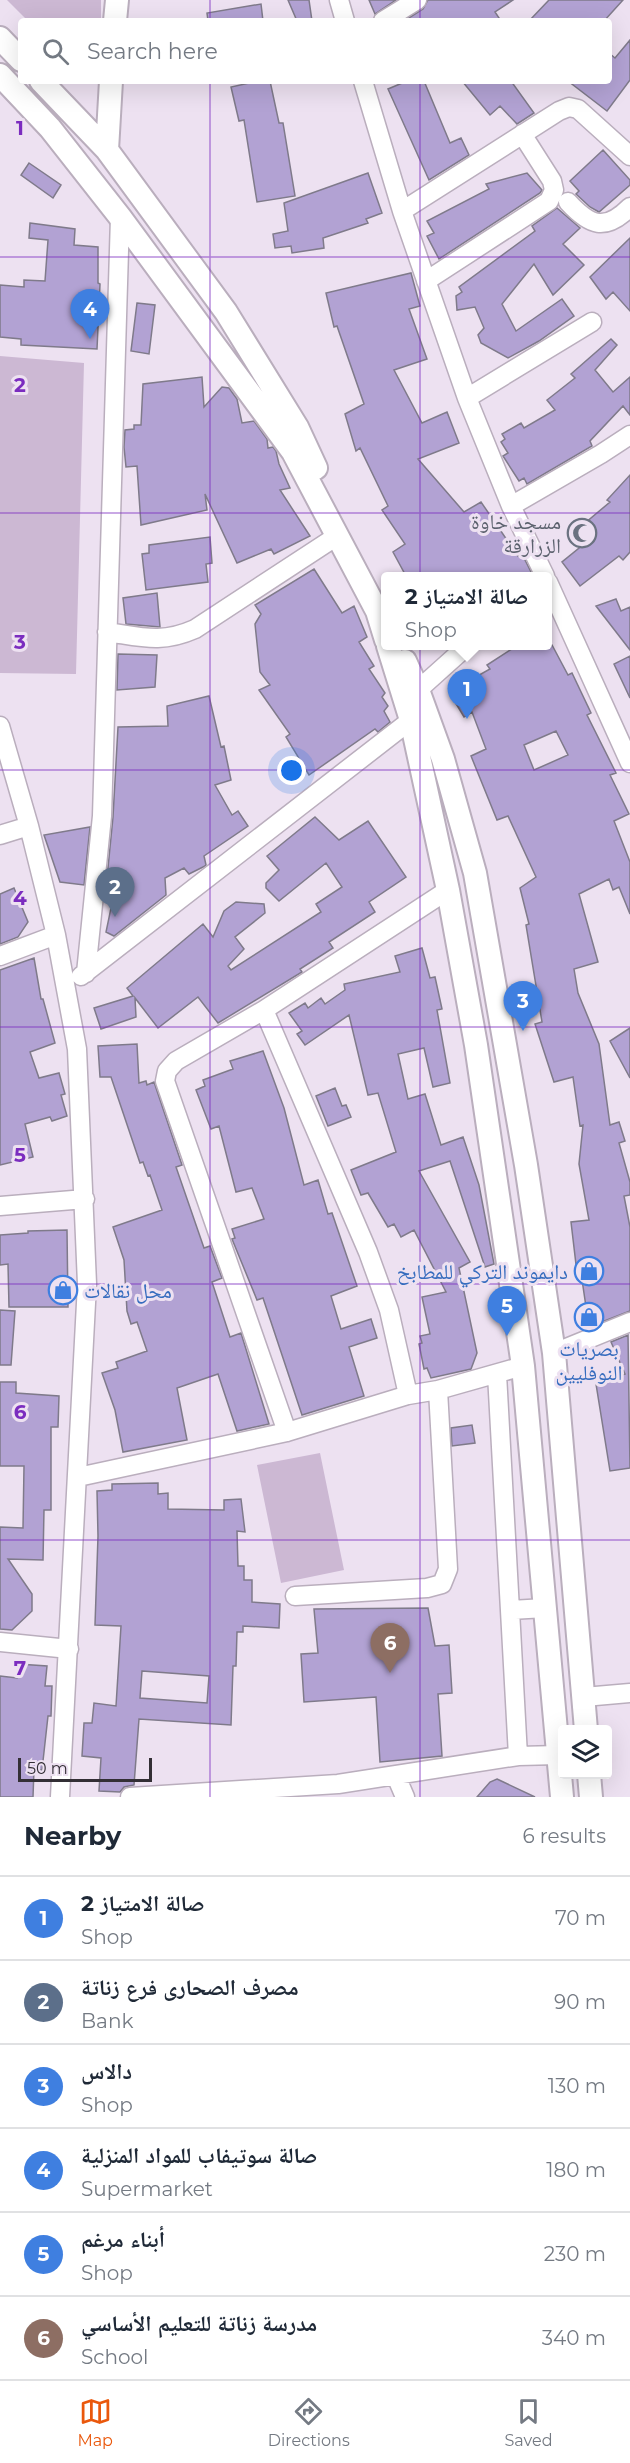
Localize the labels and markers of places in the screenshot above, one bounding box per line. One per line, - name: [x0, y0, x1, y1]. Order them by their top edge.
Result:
- pin: 4: [70, 290, 110, 339]
- place label: مسجد خاوة الزرارقة: [471, 509, 561, 558]
- mosque icon: مسجد خاوة الزرارقة: [566, 517, 598, 549]
- pin: 1: [448, 670, 486, 719]
- pin: 2: [96, 868, 134, 917]
- pin: 3: [504, 982, 542, 1031]
- shop icon: دايموند التركي للمطابخ: [573, 1255, 605, 1287]
- place label: دايموند التركي للمطابخ: [397, 1259, 568, 1288]
- shop icon: محل نقالات: [47, 1274, 79, 1306]
- place label: محل نقالات: [84, 1278, 172, 1304]
- pin: 5: [488, 1286, 526, 1336]
- shop icon: بصريات النوفليين: [573, 1301, 605, 1333]
- place label: بصريات النوفليين: [556, 1336, 622, 1386]
- pin: 6: [370, 1624, 410, 1673]

